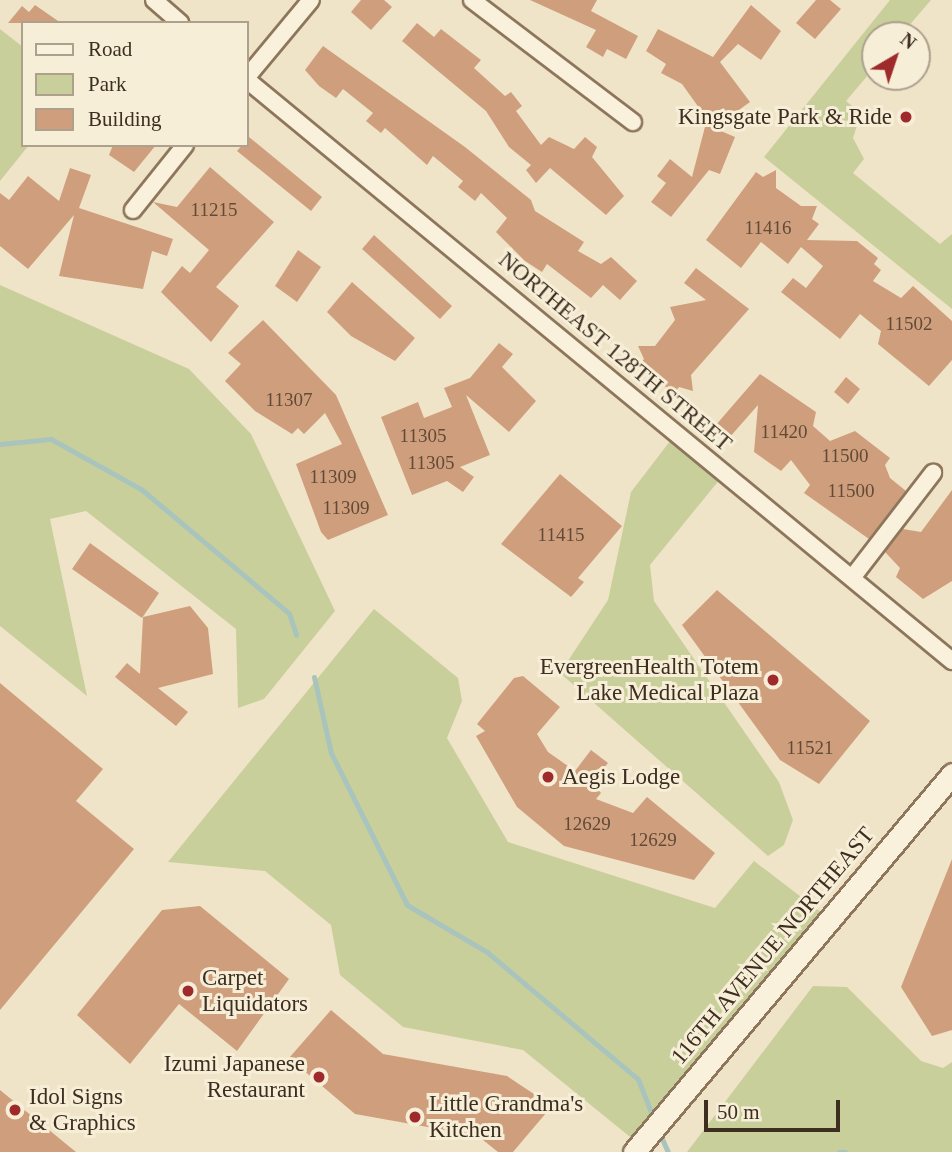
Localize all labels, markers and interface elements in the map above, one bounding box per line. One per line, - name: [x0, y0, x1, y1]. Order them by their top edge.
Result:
- legend: [21, 21, 248, 147]
- north arrow: [861, 21, 931, 91]
- text: N: [896, 28, 920, 53]
- text: Road: [88, 37, 132, 61]
- text: Park: [88, 72, 127, 96]
- place label: Kingsgate Park & Ride: [678, 103, 892, 131]
- text: Building: [88, 107, 162, 131]
- marker: Kingsgate Park & Ride: [898, 109, 914, 125]
- house number: 11215: [191, 199, 237, 221]
- house number: 11416: [745, 217, 791, 239]
- street label: NORTHEAST 128TH STREET: [493, 246, 737, 458]
- house number: 11502: [886, 313, 932, 335]
- house number: 11307: [266, 389, 312, 411]
- house number: 11420: [761, 421, 807, 443]
- house number: 11305: [400, 425, 446, 447]
- house number: 11500: [822, 445, 868, 467]
- house number: 11305: [408, 452, 454, 474]
- house number: 11309: [310, 466, 356, 488]
- house number: 11500: [828, 480, 874, 502]
- house number: 11309: [323, 497, 369, 519]
- house number: 11415: [538, 524, 584, 546]
- place label: EvergreenHealth Totem Lake Medical Plaza: [539, 653, 759, 707]
- marker: EvergreenHealth Totem Lake Medical Plaza: [765, 672, 781, 688]
- house number: 11521: [787, 737, 833, 759]
- place label: Aegis Lodge: [562, 763, 680, 791]
- marker: Aegis Lodge: [540, 769, 556, 785]
- house number: 12629: [563, 813, 611, 835]
- street label: 116TH AVENUE NORTHEAST: [665, 821, 881, 1071]
- house number: 12629: [629, 829, 677, 851]
- place label: Carpet Liquidators: [202, 964, 308, 1018]
- marker: Carpet Liquidators: [180, 983, 196, 999]
- place label: Izumi Japanese Restaurant: [164, 1050, 305, 1104]
- marker: Izumi Japanese Restaurant: [311, 1069, 327, 1085]
- place label: Idol Signs & Graphics: [29, 1083, 136, 1137]
- scale bar: [707, 1086, 844, 1130]
- place label: Little Grandma's Kitchen: [429, 1090, 583, 1144]
- text: 50 m: [717, 1100, 760, 1124]
- marker: Idol Signs & Graphics: [7, 1102, 23, 1118]
- marker: Little Grandma's Kitchen: [407, 1109, 423, 1125]

